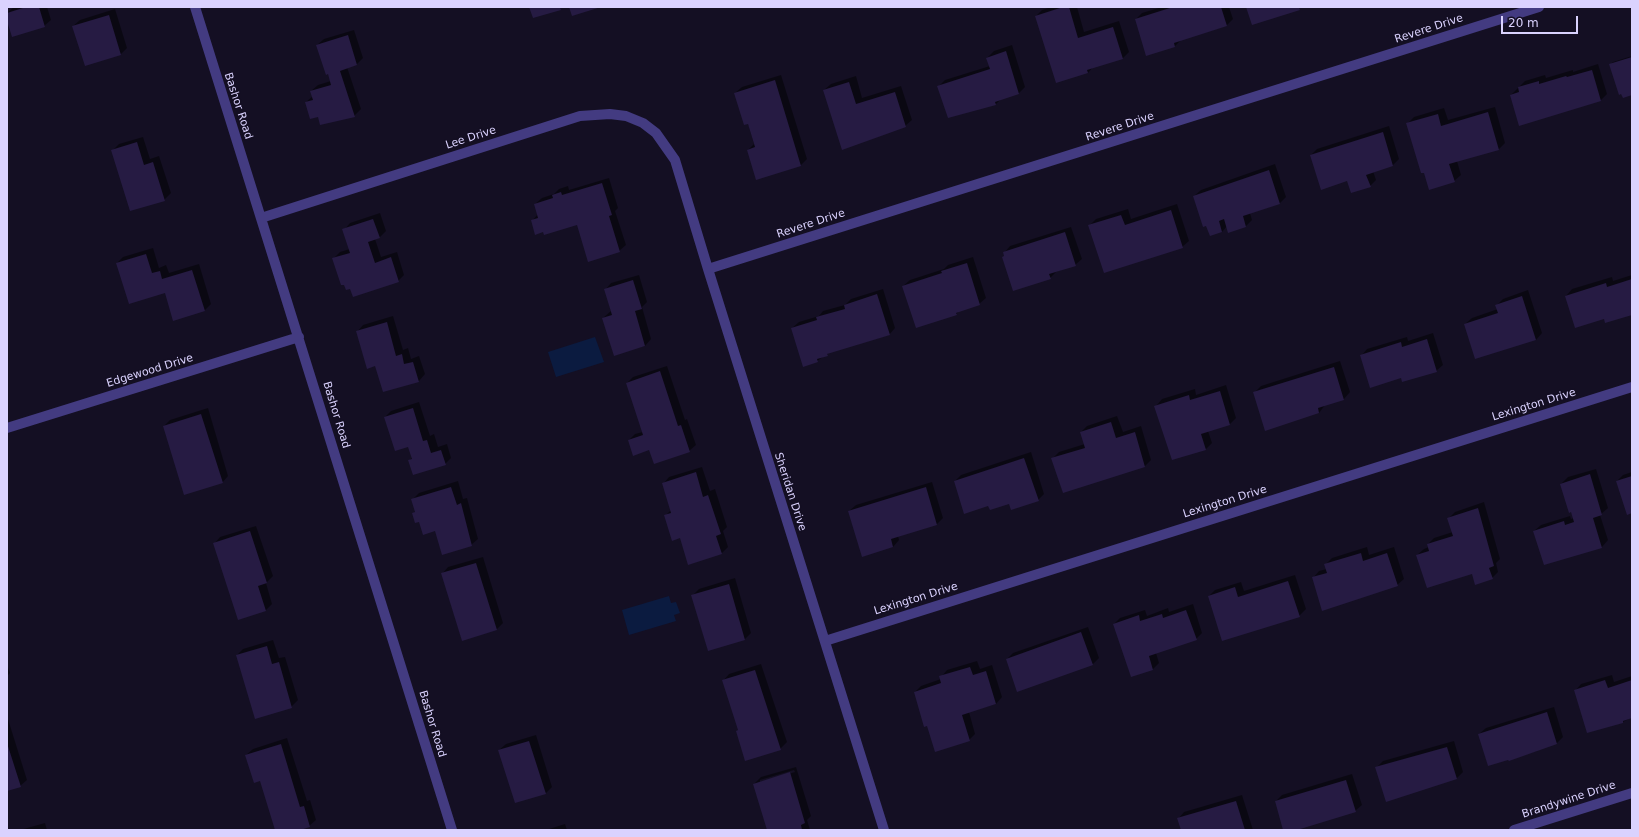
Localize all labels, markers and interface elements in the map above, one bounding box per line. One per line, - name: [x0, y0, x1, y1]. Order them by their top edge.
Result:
- scale bar: [1503, 8, 1580, 34]
- street label: Revere Drive: [1393, 12, 1465, 46]
- text: 20 m: [1508, 16, 1539, 30]
- street label: Bashor Road: [221, 71, 255, 141]
- street label: Revere Drive: [1084, 110, 1156, 144]
- street label: Lee Drive: [444, 124, 498, 152]
- street label: Revere Drive: [775, 207, 847, 241]
- street label: Edgewood Drive: [105, 352, 195, 390]
- street label: Bashor Road: [320, 380, 352, 450]
- street label: Lexington Drive: [1491, 386, 1577, 424]
- street label: Sheridan Drive: [771, 451, 809, 533]
- street label: Lexington Drive: [1182, 483, 1268, 521]
- street label: Lexington Drive: [873, 580, 959, 618]
- street label: Bashor Road: [416, 689, 448, 759]
- street label: Brandywine Drive: [1520, 779, 1618, 821]

